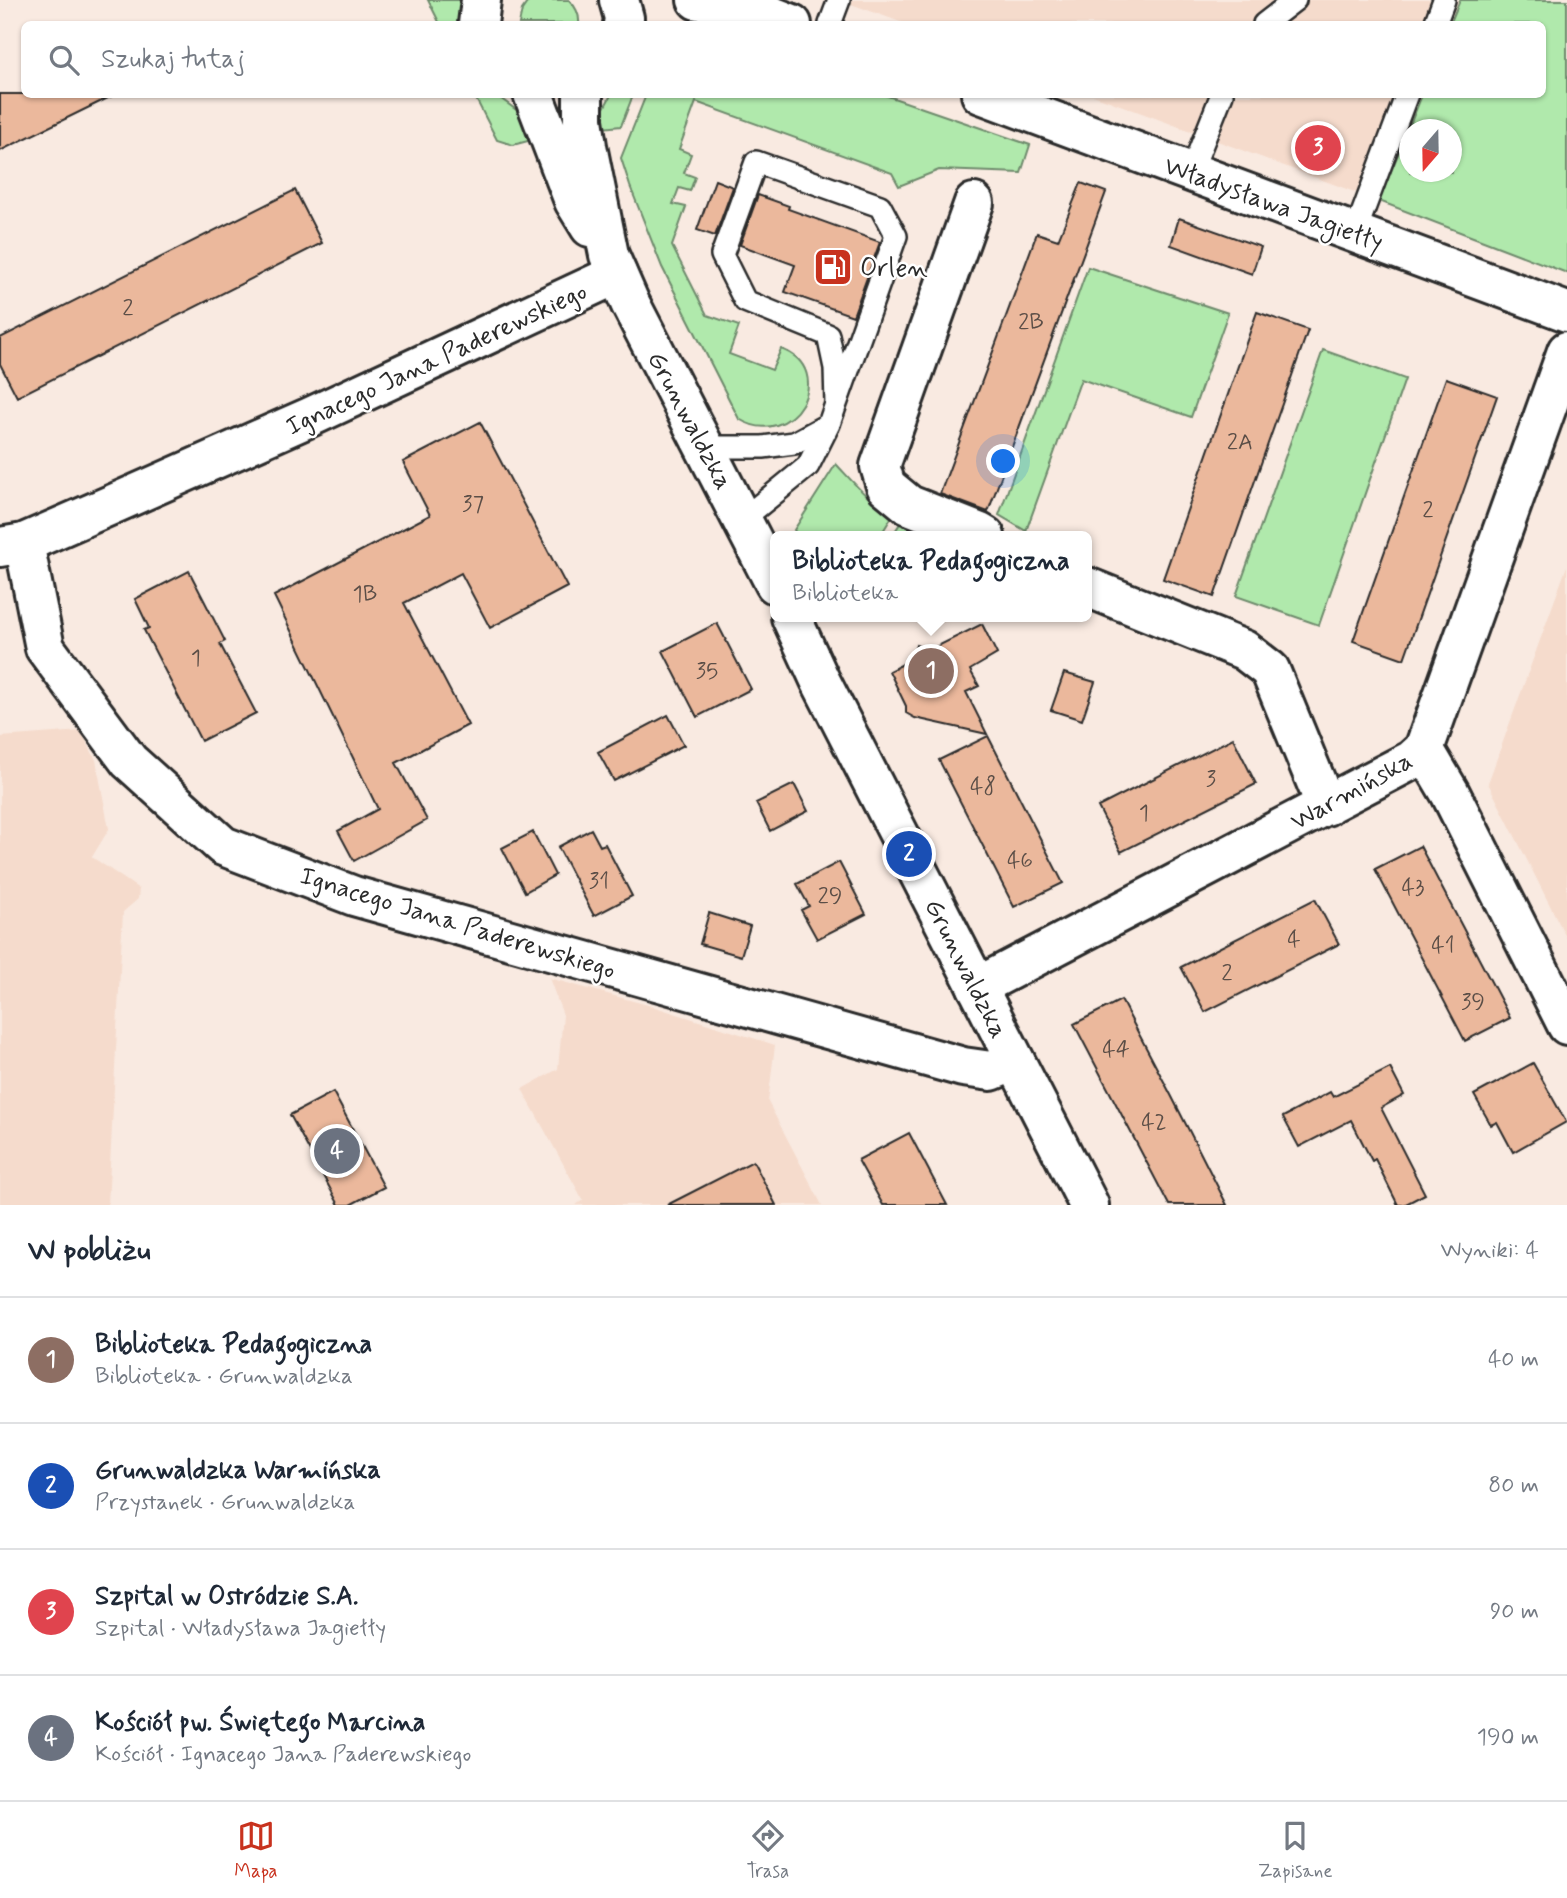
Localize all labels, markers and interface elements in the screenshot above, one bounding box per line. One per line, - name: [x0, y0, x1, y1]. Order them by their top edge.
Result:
- search box: [21, 21, 1546, 98]
- icon: search: [45, 41, 83, 79]
- text: Szukaj tutaj: [101, 43, 245, 77]
- north arrow: [1399, 119, 1462, 182]
- pin: 3: [1295, 122, 1341, 174]
- street label: Władysława Jagiełły: [1158, 149, 1388, 262]
- fuel station icon: Orlen: [812, 246, 854, 288]
- place label: Orlen: [860, 252, 928, 286]
- street label: Ignacego Jana Paderewskiego: [281, 275, 593, 445]
- house number: 2: [122, 294, 134, 324]
- house number: 2B: [1018, 308, 1044, 338]
- street label: Grunwaldzka: [639, 346, 740, 496]
- house number: 2A: [1227, 428, 1253, 458]
- your location: [986, 444, 1020, 478]
- house number: 37: [462, 490, 484, 520]
- house number: 2: [1422, 496, 1434, 526]
- popup: [770, 531, 1092, 622]
- text: Biblioteka Pedagogiczna: [792, 545, 1070, 579]
- text: Biblioteka: [792, 579, 898, 609]
- house number: 1B: [353, 580, 377, 610]
- house number: 1: [191, 644, 201, 674]
- pin: 1: [908, 645, 954, 697]
- house number: 35: [696, 657, 718, 687]
- street label: Warmińska: [1285, 744, 1419, 839]
- house number: 3: [1206, 765, 1216, 795]
- house number: 48: [970, 772, 996, 802]
- house number: 1: [1139, 799, 1149, 829]
- pin: 2: [886, 828, 932, 880]
- house number: 46: [1007, 846, 1033, 876]
- street label: Ignacego Jana Paderewskiego: [295, 860, 619, 988]
- house number: 31: [589, 867, 609, 897]
- house number: 43: [1401, 873, 1425, 903]
- house number: 29: [818, 882, 842, 912]
- street label: Grunwaldzka: [916, 893, 1015, 1044]
- house number: 4: [1287, 925, 1301, 955]
- house number: 41: [1431, 931, 1455, 961]
- house number: 2: [1221, 959, 1233, 989]
- house number: 39: [1461, 988, 1485, 1018]
- house number: 44: [1102, 1035, 1130, 1065]
- house number: 42: [1141, 1108, 1167, 1138]
- pin: 4: [314, 1125, 360, 1177]
- text: W pobliżu: [28, 1231, 151, 1270]
- text: Wyniki: 4: [1440, 1236, 1539, 1266]
- text: Biblioteka Pedagogiczna: [95, 1328, 372, 1362]
- text: 1: [46, 1345, 56, 1375]
- text: 40 m: [1488, 1345, 1539, 1375]
- text: Biblioteka · Grunwaldzka: [95, 1362, 353, 1392]
- text: Grunwaldzka Warmińska: [95, 1454, 381, 1488]
- text: 2: [45, 1471, 57, 1501]
- text: 80 m: [1488, 1471, 1539, 1501]
- text: Przystanek · Grunwaldzka: [95, 1488, 355, 1518]
- text: Szpital w Ostródzie S.A.: [95, 1580, 358, 1614]
- text: 3: [46, 1597, 56, 1627]
- text: 90 m: [1490, 1597, 1539, 1627]
- text: Szpital · Władysława Jagiełły: [95, 1614, 386, 1644]
- text: Kościół pw. Świętego Marcina: [95, 1706, 425, 1740]
- text: 4: [44, 1723, 58, 1753]
- text: 190 m: [1477, 1723, 1539, 1753]
- text: Kościół · Ignacego Jana Paderewskiego: [95, 1740, 471, 1770]
- tab: Mapa: [234, 1817, 278, 1884]
- tab: Trasa: [746, 1817, 789, 1884]
- tab: Zapisane: [1258, 1817, 1333, 1884]

